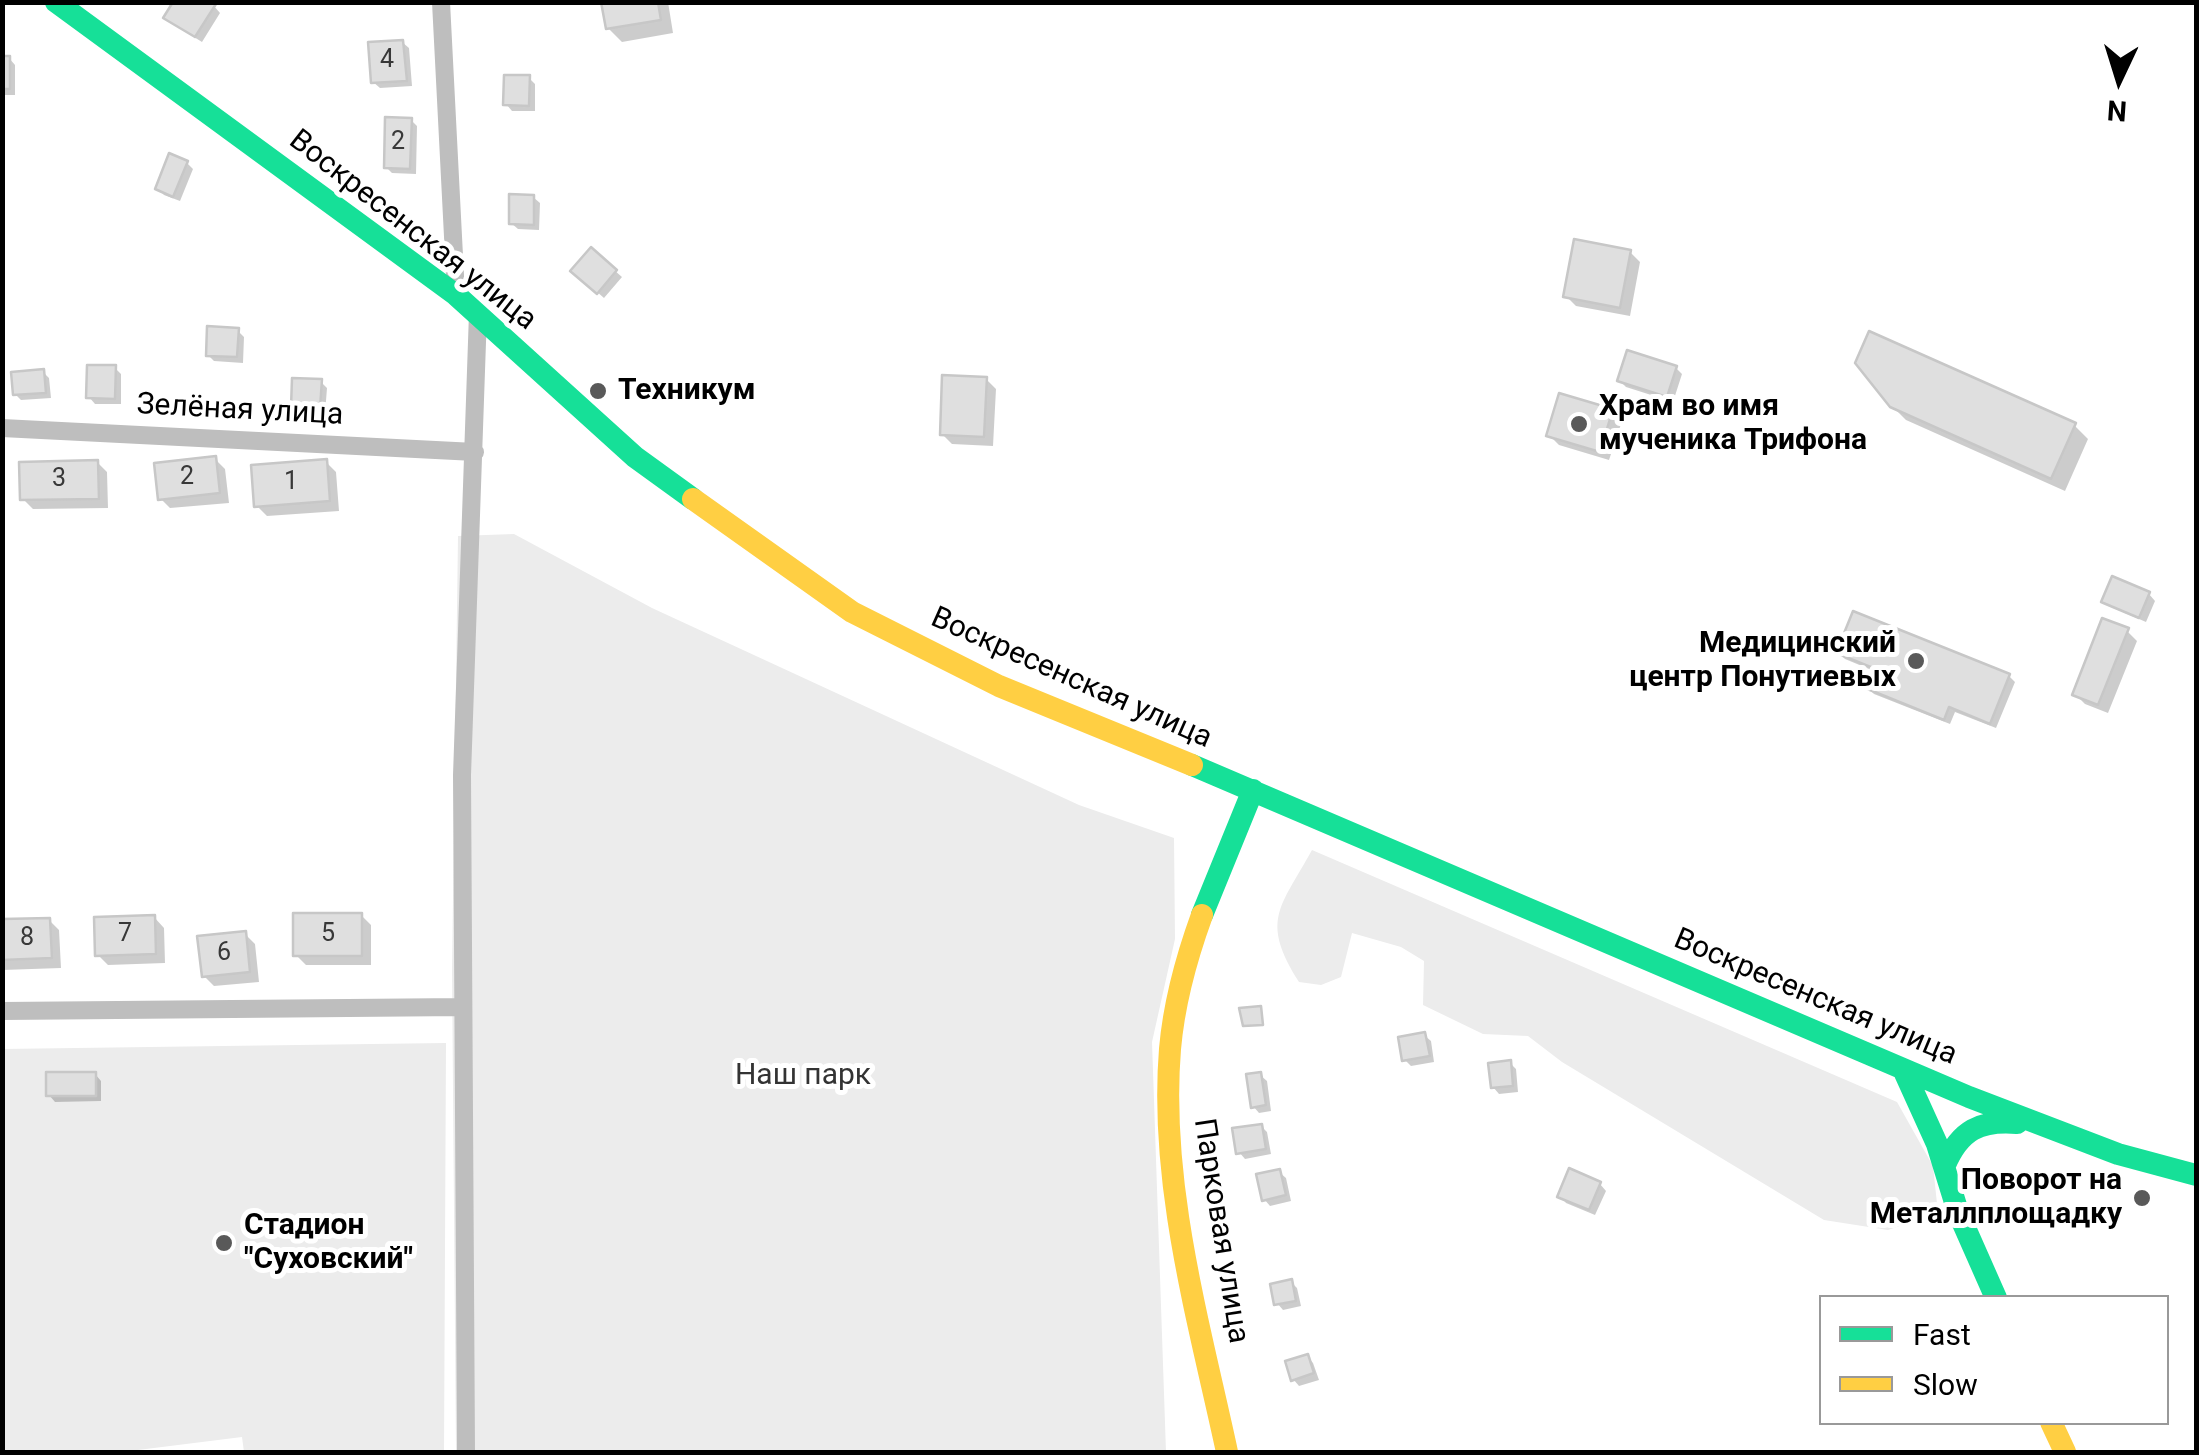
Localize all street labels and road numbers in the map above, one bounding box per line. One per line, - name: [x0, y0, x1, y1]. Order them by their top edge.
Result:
- street label: Воскресенская улица: [281, 123, 543, 339]
- street label: Зелёная улица: [136, 388, 344, 434]
- street label: Воскресенская улица: [925, 601, 1217, 757]
- street label: Воскресенская улица: [1668, 922, 1962, 1074]
- street label: Парковая улица: [1184, 1116, 1256, 1346]

